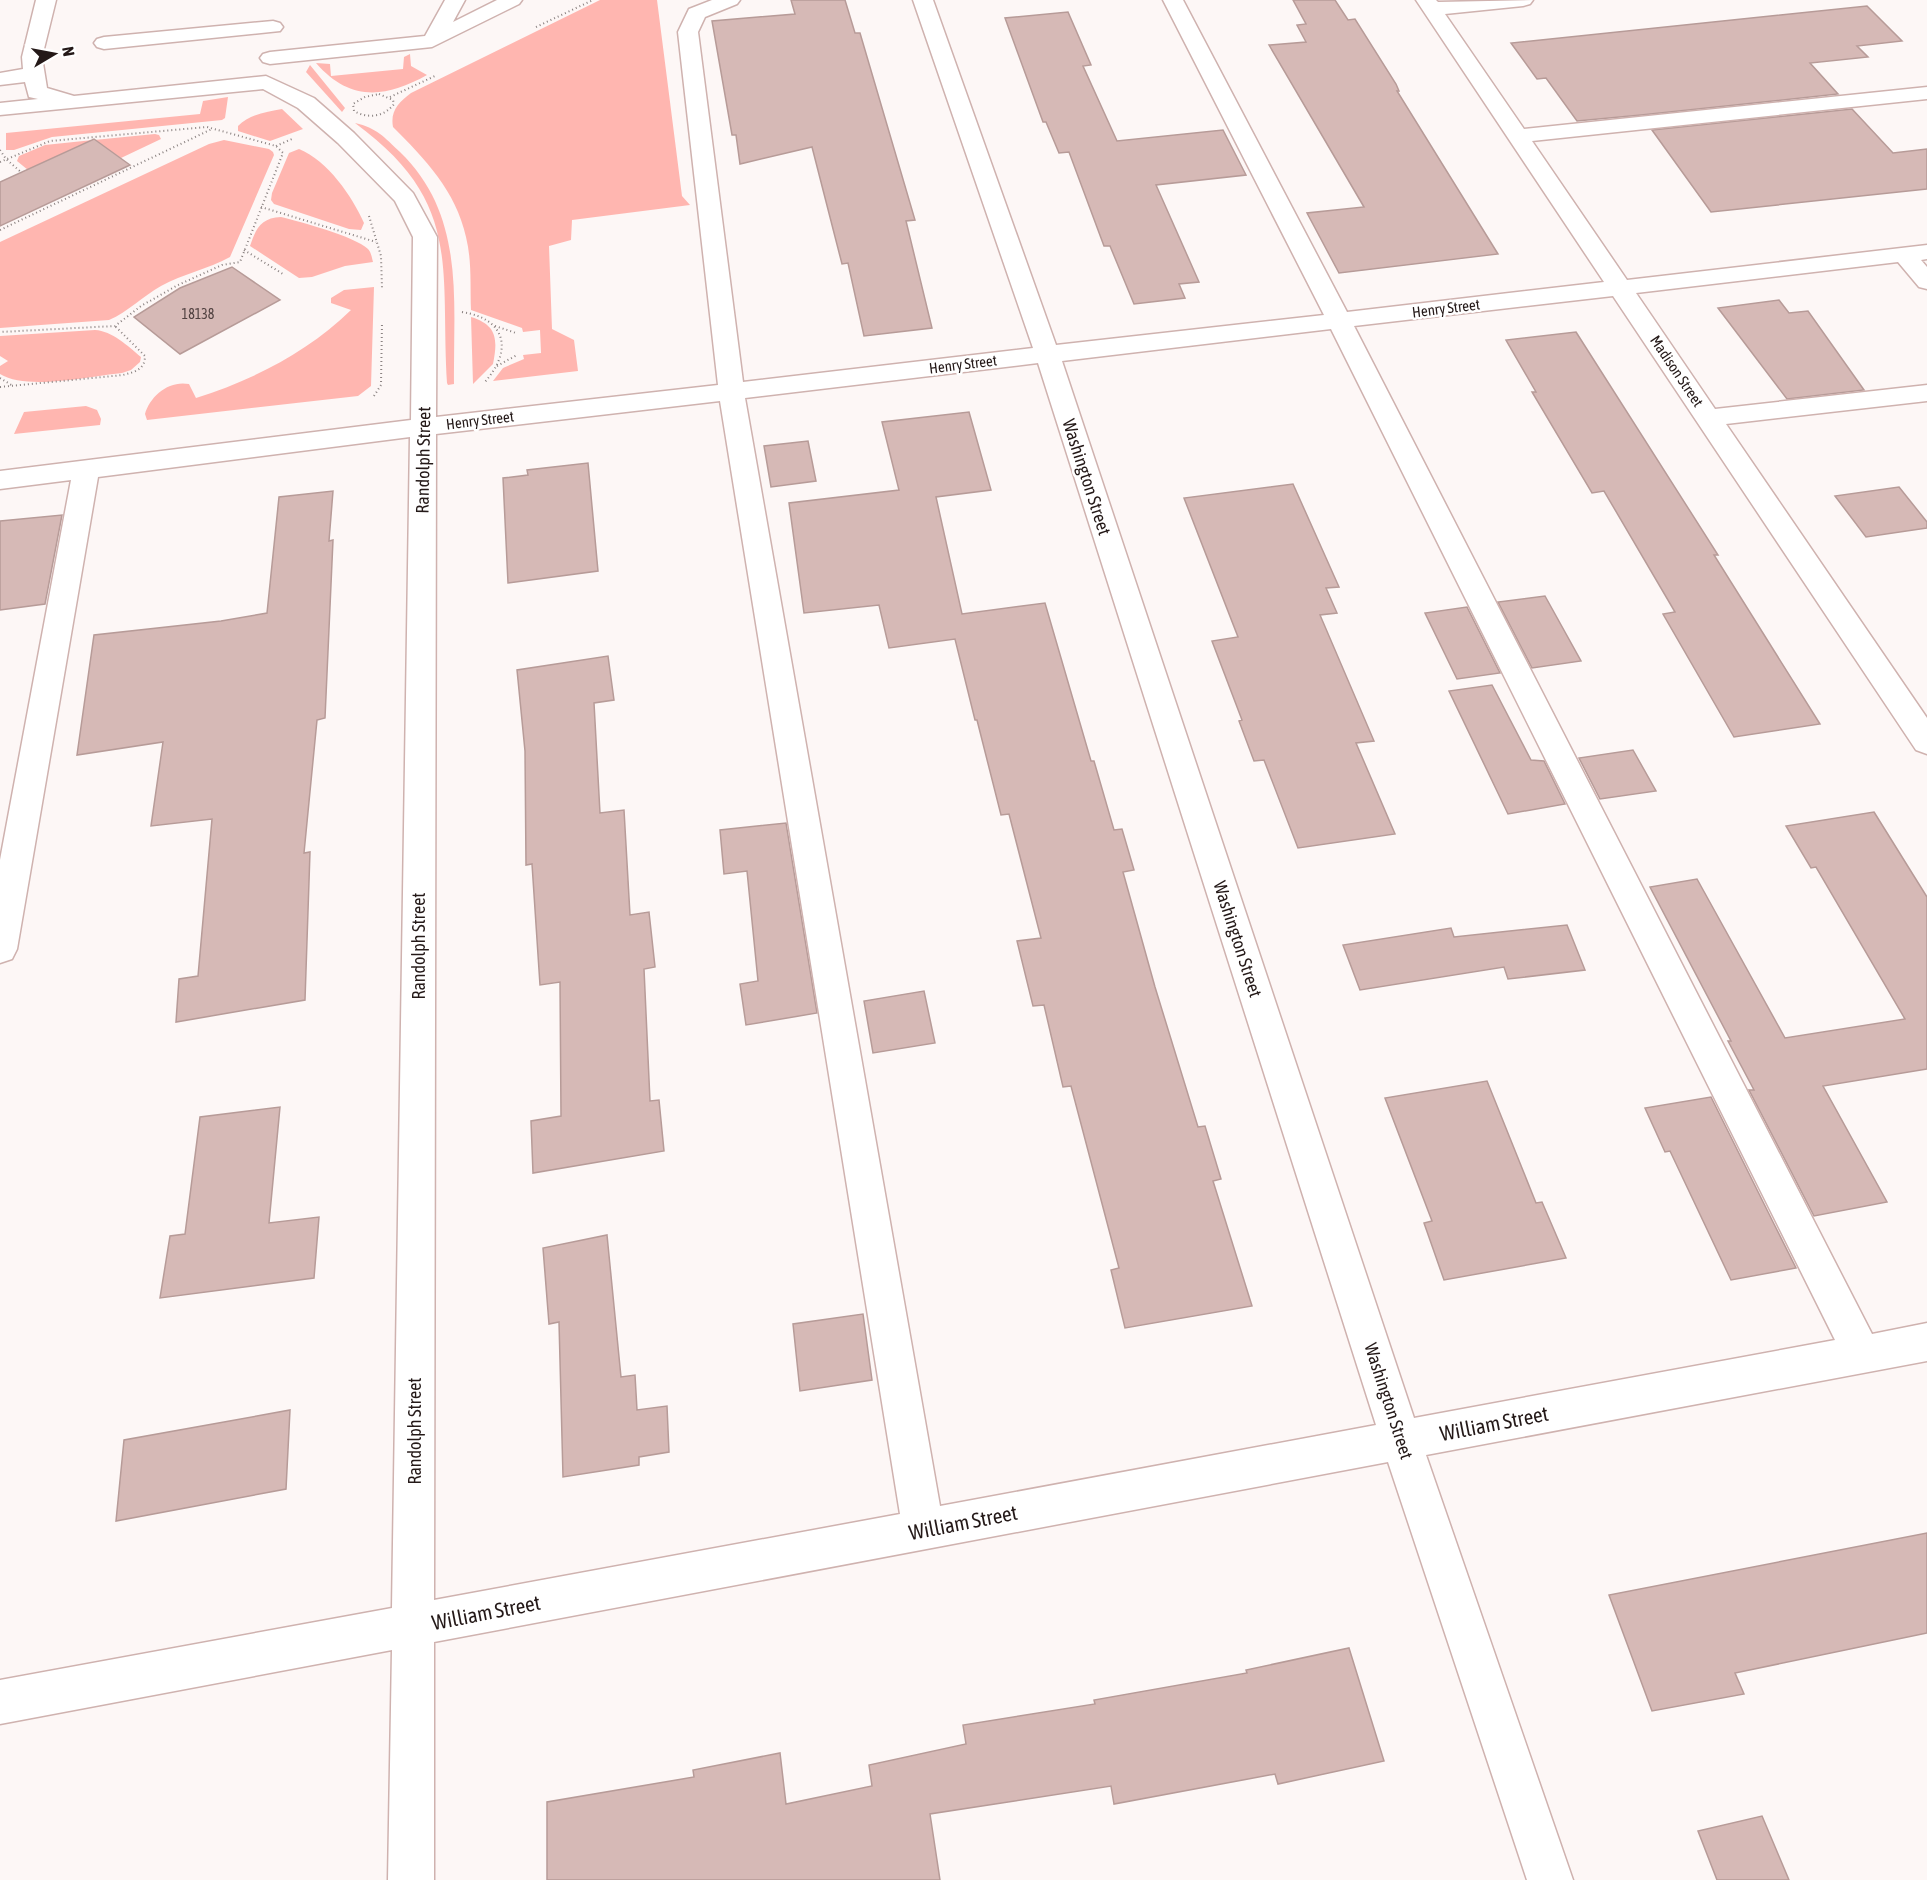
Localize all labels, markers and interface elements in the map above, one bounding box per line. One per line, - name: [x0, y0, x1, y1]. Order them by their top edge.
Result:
- north arrow: [24, 24, 84, 84]
- text: N: [59, 45, 78, 58]
- street label: Henry Street: [1411, 295, 1481, 321]
- house number: 18138: [182, 306, 215, 322]
- street label: Madison Street: [1647, 332, 1707, 410]
- street label: Henry Street: [928, 351, 998, 377]
- street label: Randolph Street: [412, 406, 434, 514]
- street label: Henry Street: [445, 407, 515, 433]
- street label: Washington Street: [1058, 416, 1116, 538]
- street label: Washington Street: [1209, 878, 1267, 1000]
- street label: Randolph Street: [408, 892, 429, 1000]
- street label: Washington Street: [1360, 1340, 1418, 1462]
- street label: Randolph Street: [404, 1377, 425, 1485]
- street label: William Street: [1438, 1401, 1550, 1445]
- street label: William Street: [907, 1500, 1019, 1544]
- street label: William Street: [430, 1590, 542, 1634]

